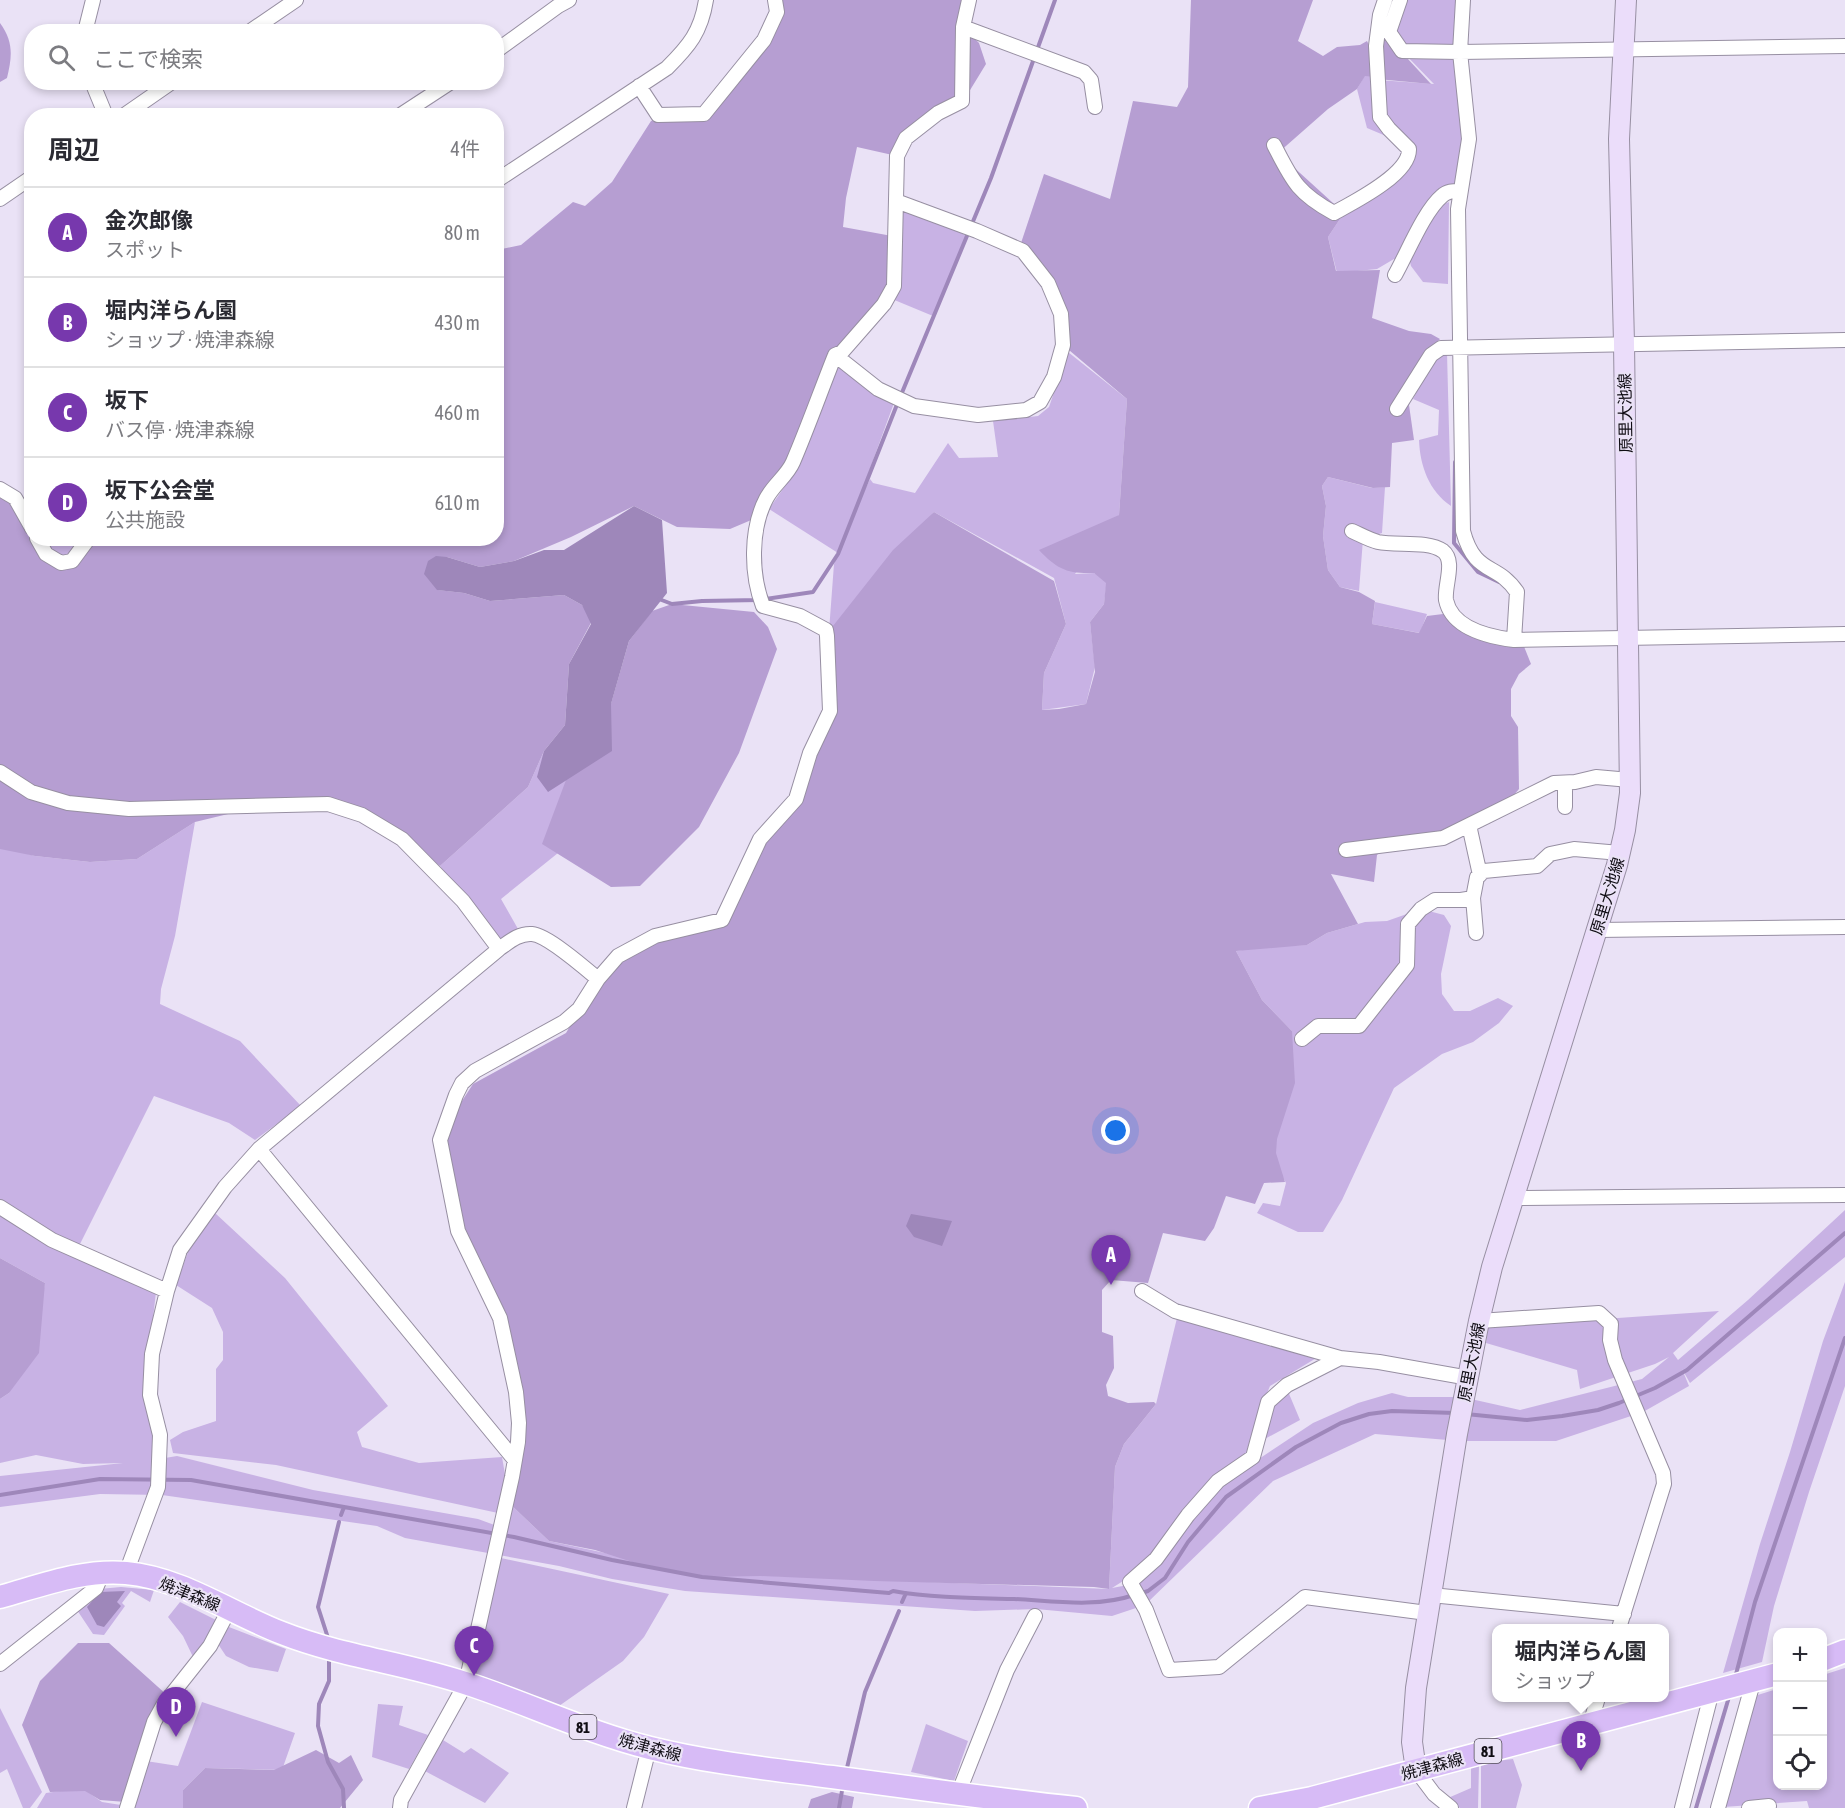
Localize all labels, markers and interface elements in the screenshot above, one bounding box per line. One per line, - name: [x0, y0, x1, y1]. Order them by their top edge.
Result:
- search box: [24, 24, 504, 90]
- icon: search: [45, 41, 78, 74]
- text: ここで検索: [93, 46, 203, 72]
- text: 周辺: [48, 135, 100, 165]
- text: 4件: [451, 137, 480, 160]
- text: 金次郎像: [105, 207, 193, 233]
- text: A: [63, 221, 72, 244]
- text: 80 m: [444, 221, 480, 244]
- text: スポット: [105, 238, 185, 261]
- text: 堀内洋らん園: [105, 297, 237, 323]
- text: B: [63, 311, 72, 334]
- text: 430 m: [435, 311, 480, 334]
- text: ショップ · 焼津森線: [105, 328, 275, 351]
- street label: 原里大池線: [1615, 373, 1635, 453]
- text: 坂下: [105, 387, 149, 413]
- text: C: [63, 401, 72, 424]
- text: 460 m: [435, 401, 480, 424]
- text: バス停 · 焼津森線: [105, 418, 255, 441]
- text: 坂下公会堂: [105, 477, 215, 503]
- text: D: [62, 491, 73, 514]
- text: 610 m: [435, 491, 480, 514]
- text: 公共施設: [105, 508, 185, 531]
- street label: 原里大池線: [1587, 855, 1627, 937]
- your location: [1101, 1116, 1130, 1145]
- pin: A: [1092, 1236, 1130, 1285]
- street label: 原里大池線: [1455, 1321, 1487, 1403]
- street label: 焼津森線: [157, 1574, 223, 1614]
- popup: [1492, 1624, 1669, 1702]
- pin: C: [454, 1626, 494, 1676]
- map controls: [1773, 1628, 1827, 1790]
- button: +: [1773, 1628, 1827, 1682]
- text: 堀内洋らん園: [1514, 1638, 1647, 1664]
- text: ショップ: [1514, 1669, 1594, 1692]
- button: −: [1773, 1682, 1827, 1736]
- pin: D: [156, 1688, 195, 1737]
- road number: 81: [570, 1715, 596, 1739]
- pin: B: [1562, 1722, 1600, 1771]
- street label: 焼津森線: [617, 1730, 683, 1764]
- button: locate: [1773, 1736, 1827, 1790]
- road number: 81: [1474, 1739, 1502, 1763]
- street label: 焼津森線: [1399, 1749, 1465, 1783]

